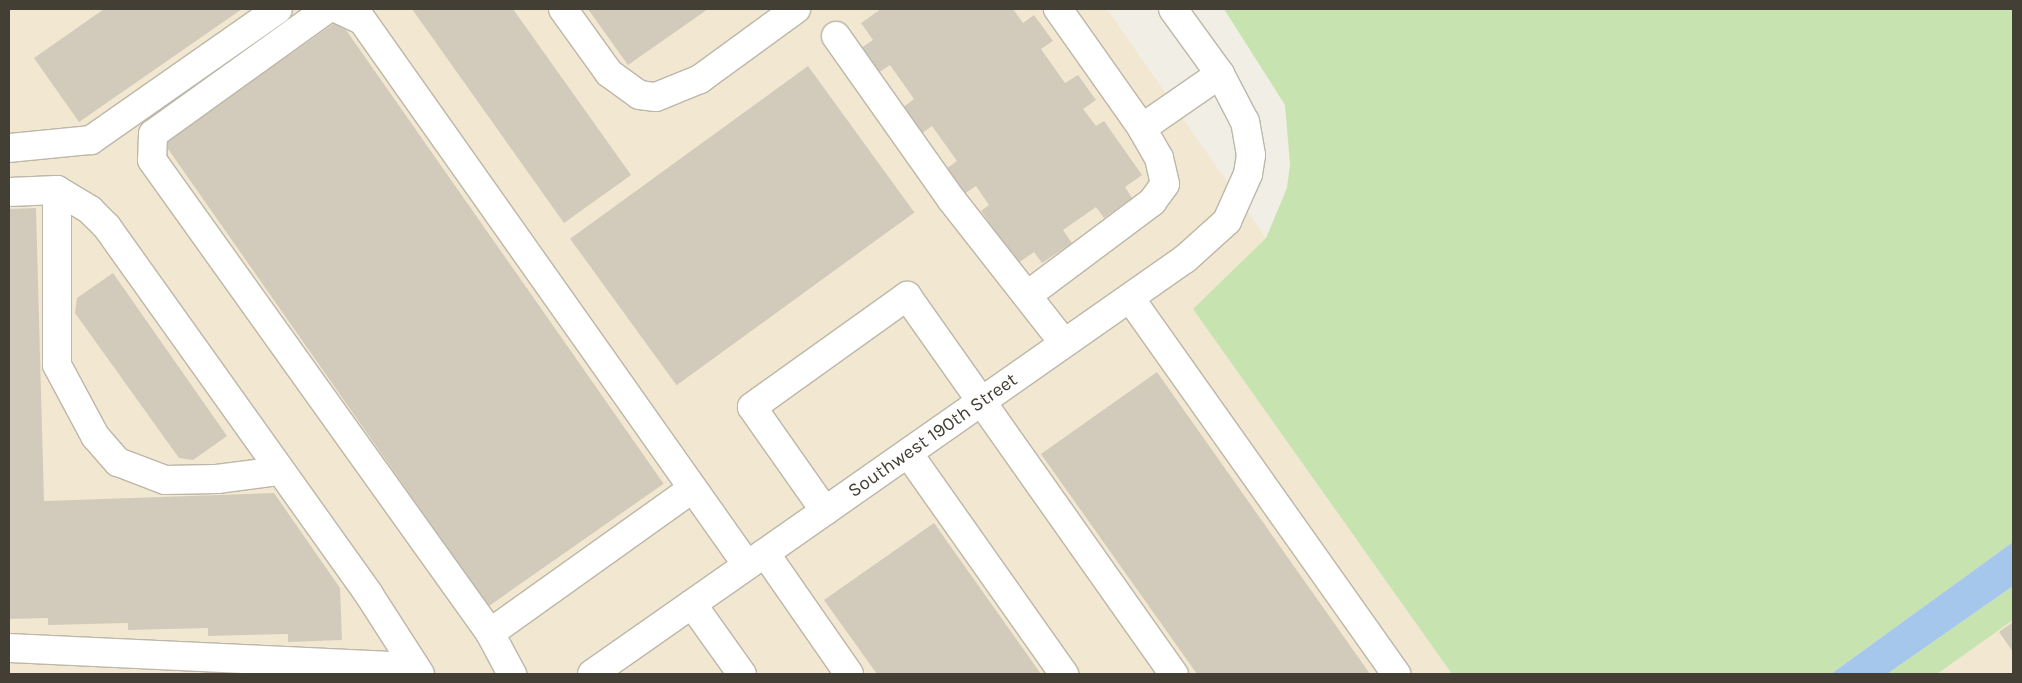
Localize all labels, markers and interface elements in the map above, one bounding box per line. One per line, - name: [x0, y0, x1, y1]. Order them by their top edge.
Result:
- street label: Southwest 190th Street: [844, 369, 1022, 503]

